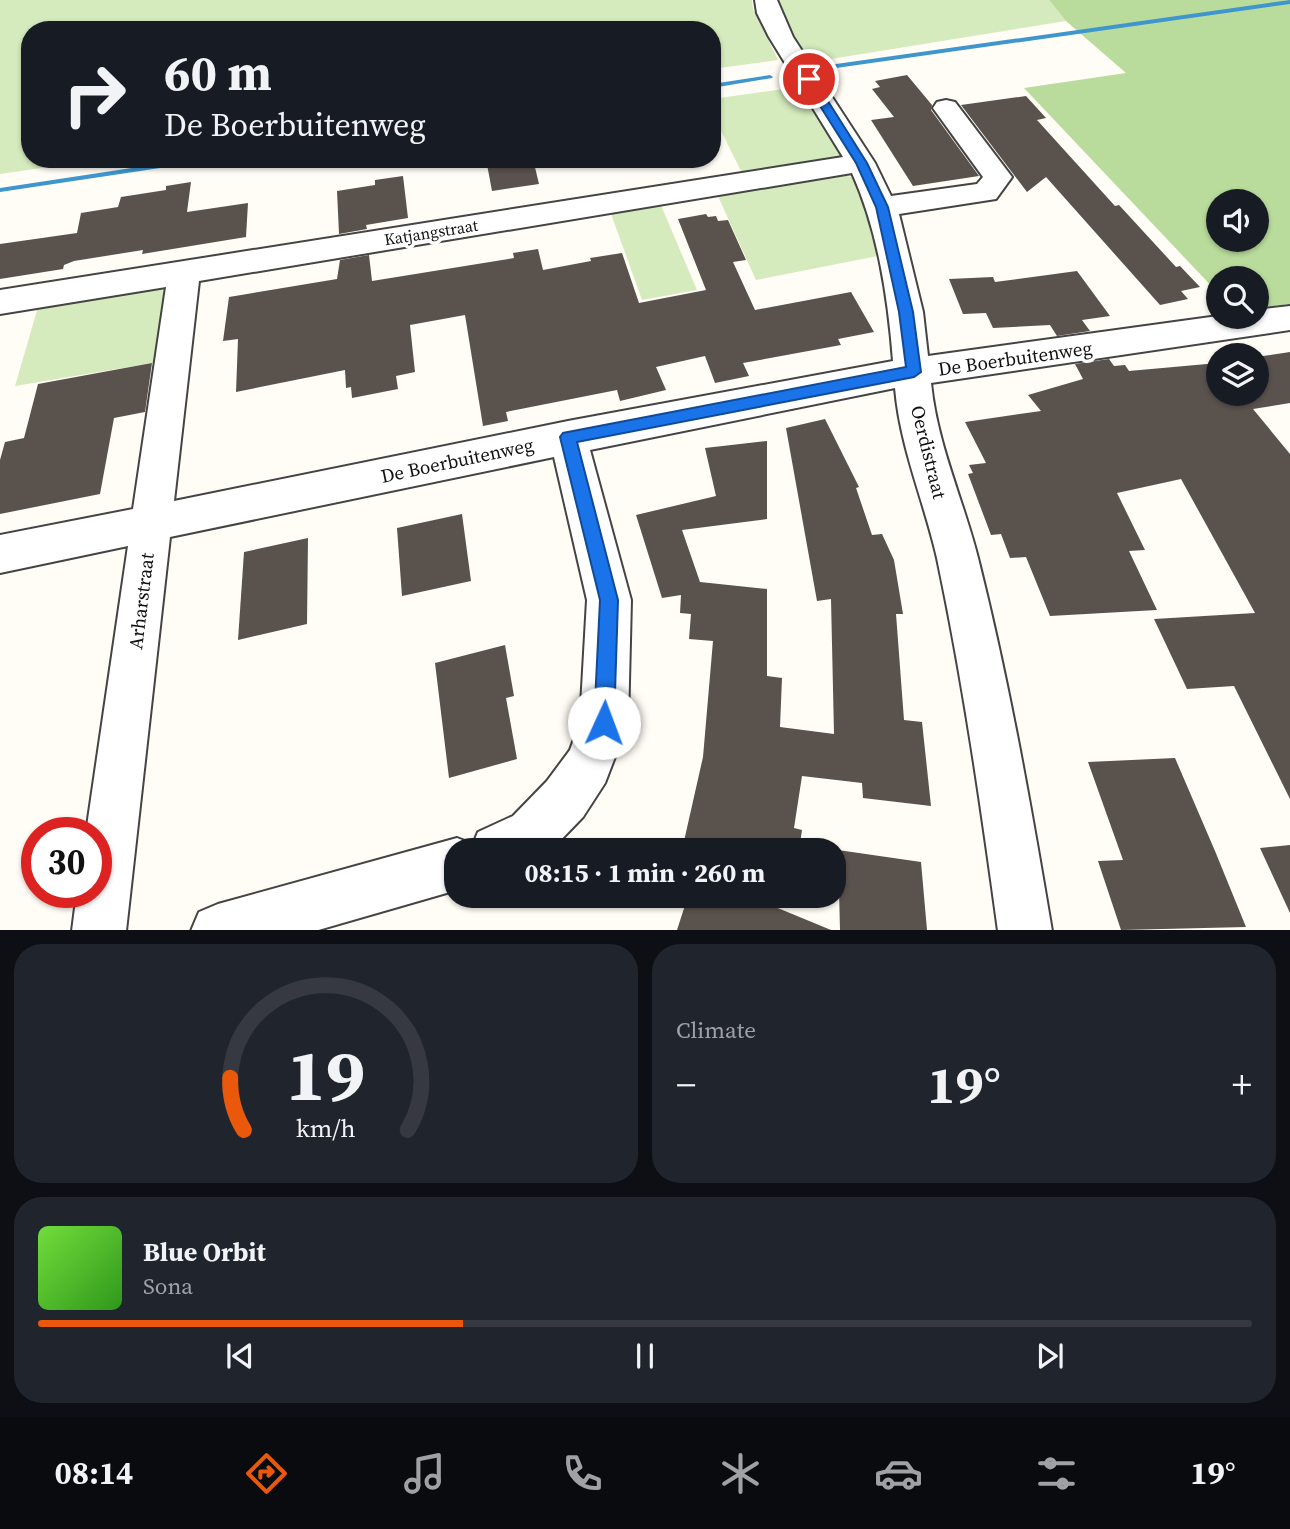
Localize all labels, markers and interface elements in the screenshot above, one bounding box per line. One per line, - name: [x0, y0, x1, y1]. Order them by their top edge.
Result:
- text: 60 m: [164, 39, 272, 106]
- icon: right: [49, 49, 140, 140]
- pin: [779, 49, 839, 109]
- icon: arrive: [790, 60, 828, 98]
- text: De Boerbuitenweg: [164, 103, 426, 147]
- map controls: [1206, 189, 1269, 406]
- button: sound: [1206, 189, 1269, 252]
- street label: Katjangstraat: [383, 214, 480, 250]
- button: search: [1206, 266, 1269, 329]
- street label: De Boerbuitenweg: [936, 334, 1094, 382]
- button: layers: [1206, 343, 1269, 406]
- street label: Oerdistraat: [905, 403, 953, 502]
- street label: De Boerbuitenweg: [378, 431, 536, 489]
- street label: Arharstraat: [122, 550, 160, 651]
- position arrow: [567, 686, 641, 760]
- speed limit sign: 30: [21, 817, 112, 908]
- text: 08:15 · 1 min · 260 m: [525, 855, 765, 891]
- text: Climate: [676, 1014, 756, 1046]
- text: 19: [287, 1025, 365, 1124]
- text: 19°: [927, 1049, 1001, 1120]
- text: −: [676, 1059, 696, 1111]
- text: +: [1232, 1059, 1252, 1111]
- text: km/h: [296, 1110, 356, 1144]
- text: Blue Orbit: [143, 1234, 266, 1270]
- text: Sona: [143, 1270, 193, 1302]
- icon: previous: [221, 1337, 259, 1375]
- icon: pause: [626, 1337, 664, 1375]
- icon: next: [1031, 1337, 1069, 1375]
- icon: directions: [242, 1449, 291, 1498]
- icon: music: [400, 1449, 449, 1498]
- icon: phone: [558, 1449, 607, 1498]
- icon: climate: [716, 1449, 765, 1498]
- icon: car: [874, 1449, 923, 1498]
- icon: filters: [1032, 1449, 1081, 1498]
- text: 08:14: [54, 1451, 133, 1495]
- text: 19°: [1190, 1451, 1235, 1495]

